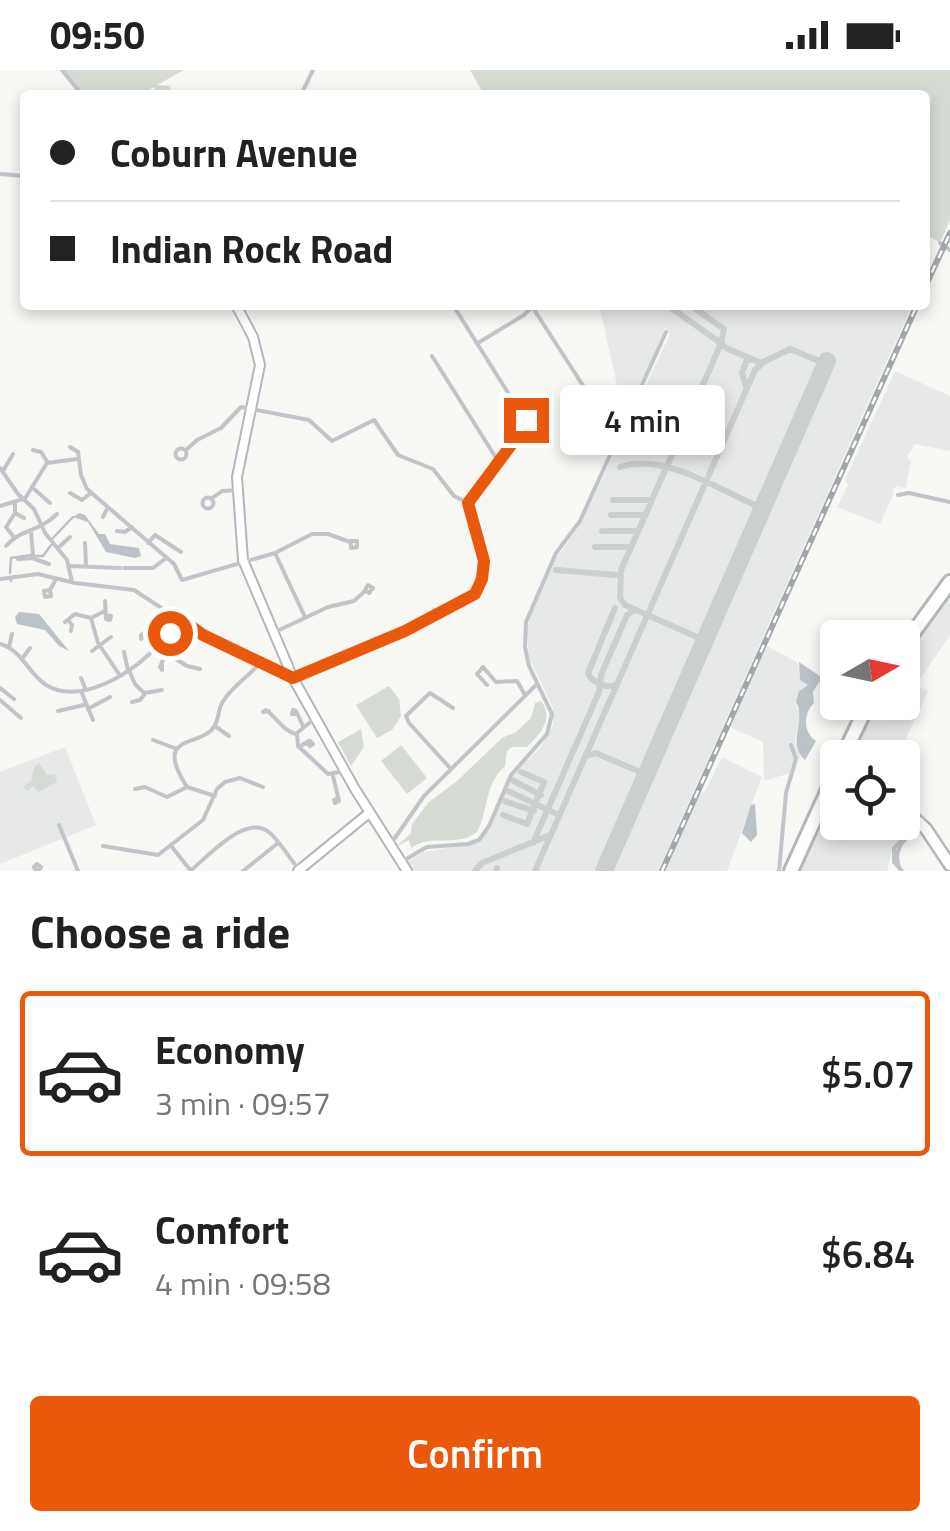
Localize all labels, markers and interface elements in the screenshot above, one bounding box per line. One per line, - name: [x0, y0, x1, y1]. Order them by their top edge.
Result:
- text: 09:50: [50, 6, 145, 64]
- text: Coburn Avenue: [110, 124, 358, 182]
- text: Indian Rock Road: [110, 220, 393, 278]
- callout: 4 min: [561, 385, 726, 455]
- text: 4 min: [604, 396, 681, 444]
- route end: [504, 398, 549, 443]
- route start: [148, 611, 193, 656]
- north arrow: [820, 620, 920, 720]
- map controls: [820, 620, 920, 840]
- button: locate: [820, 740, 920, 840]
- text: Choose a ride: [30, 897, 290, 965]
- text: Economy: [155, 1021, 305, 1079]
- icon: car: [35, 1029, 125, 1119]
- text: $5.07: [821, 1045, 915, 1103]
- text: 3 min · 09:57: [155, 1079, 331, 1127]
- text: Comfort: [155, 1201, 289, 1259]
- icon: car: [35, 1209, 125, 1299]
- text: $6.84: [821, 1225, 915, 1283]
- text: 4 min · 09:58: [155, 1259, 331, 1307]
- button: Confirm: [30, 1396, 920, 1511]

